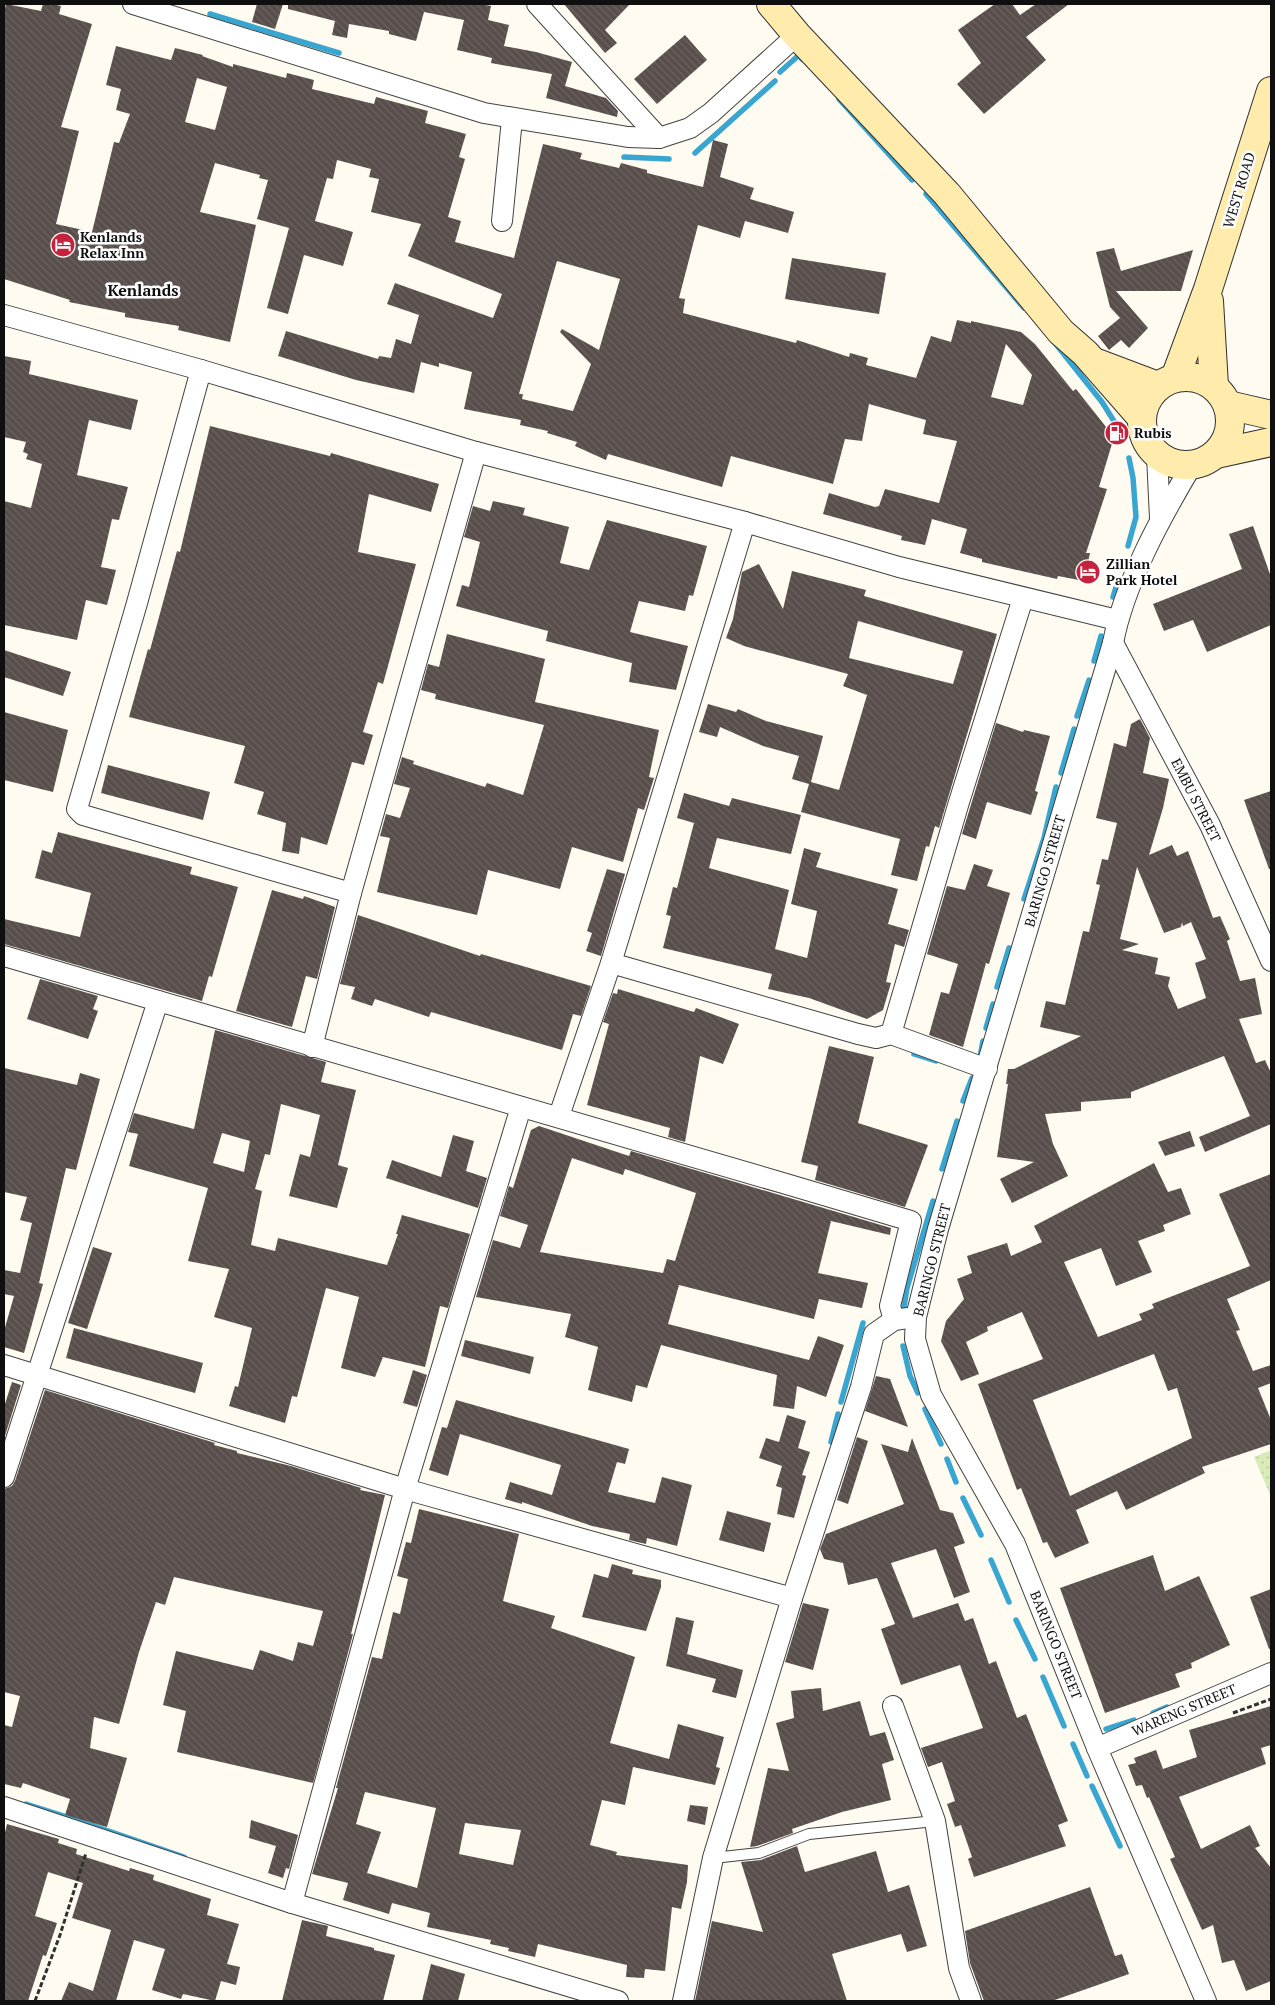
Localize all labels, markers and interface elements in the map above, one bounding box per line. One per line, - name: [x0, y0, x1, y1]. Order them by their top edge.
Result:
- street label: WEST ROAD: [1218, 150, 1259, 230]
- place label: Kenlands Relax Inn: [80, 227, 144, 262]
- hotel icon: Kenlands Relax Inn: [50, 232, 76, 258]
- district label: Kenlands: [108, 279, 178, 301]
- fuel station icon: Rubis: [1104, 420, 1130, 446]
- place label: Rubis: [1134, 423, 1172, 442]
- place label: Zillian Park Hotel: [1106, 554, 1178, 589]
- hotel icon: Zillian Park Hotel: [1075, 559, 1101, 585]
- street label: EMBU STREET: [1167, 755, 1226, 845]
- street label: BARINGO STREET: [1019, 812, 1070, 929]
- street label: BARINGO STREET: [908, 1201, 955, 1318]
- street label: BARINGO STREET: [1026, 1588, 1087, 1702]
- street label: WARENG STREET: [1129, 1679, 1239, 1740]

